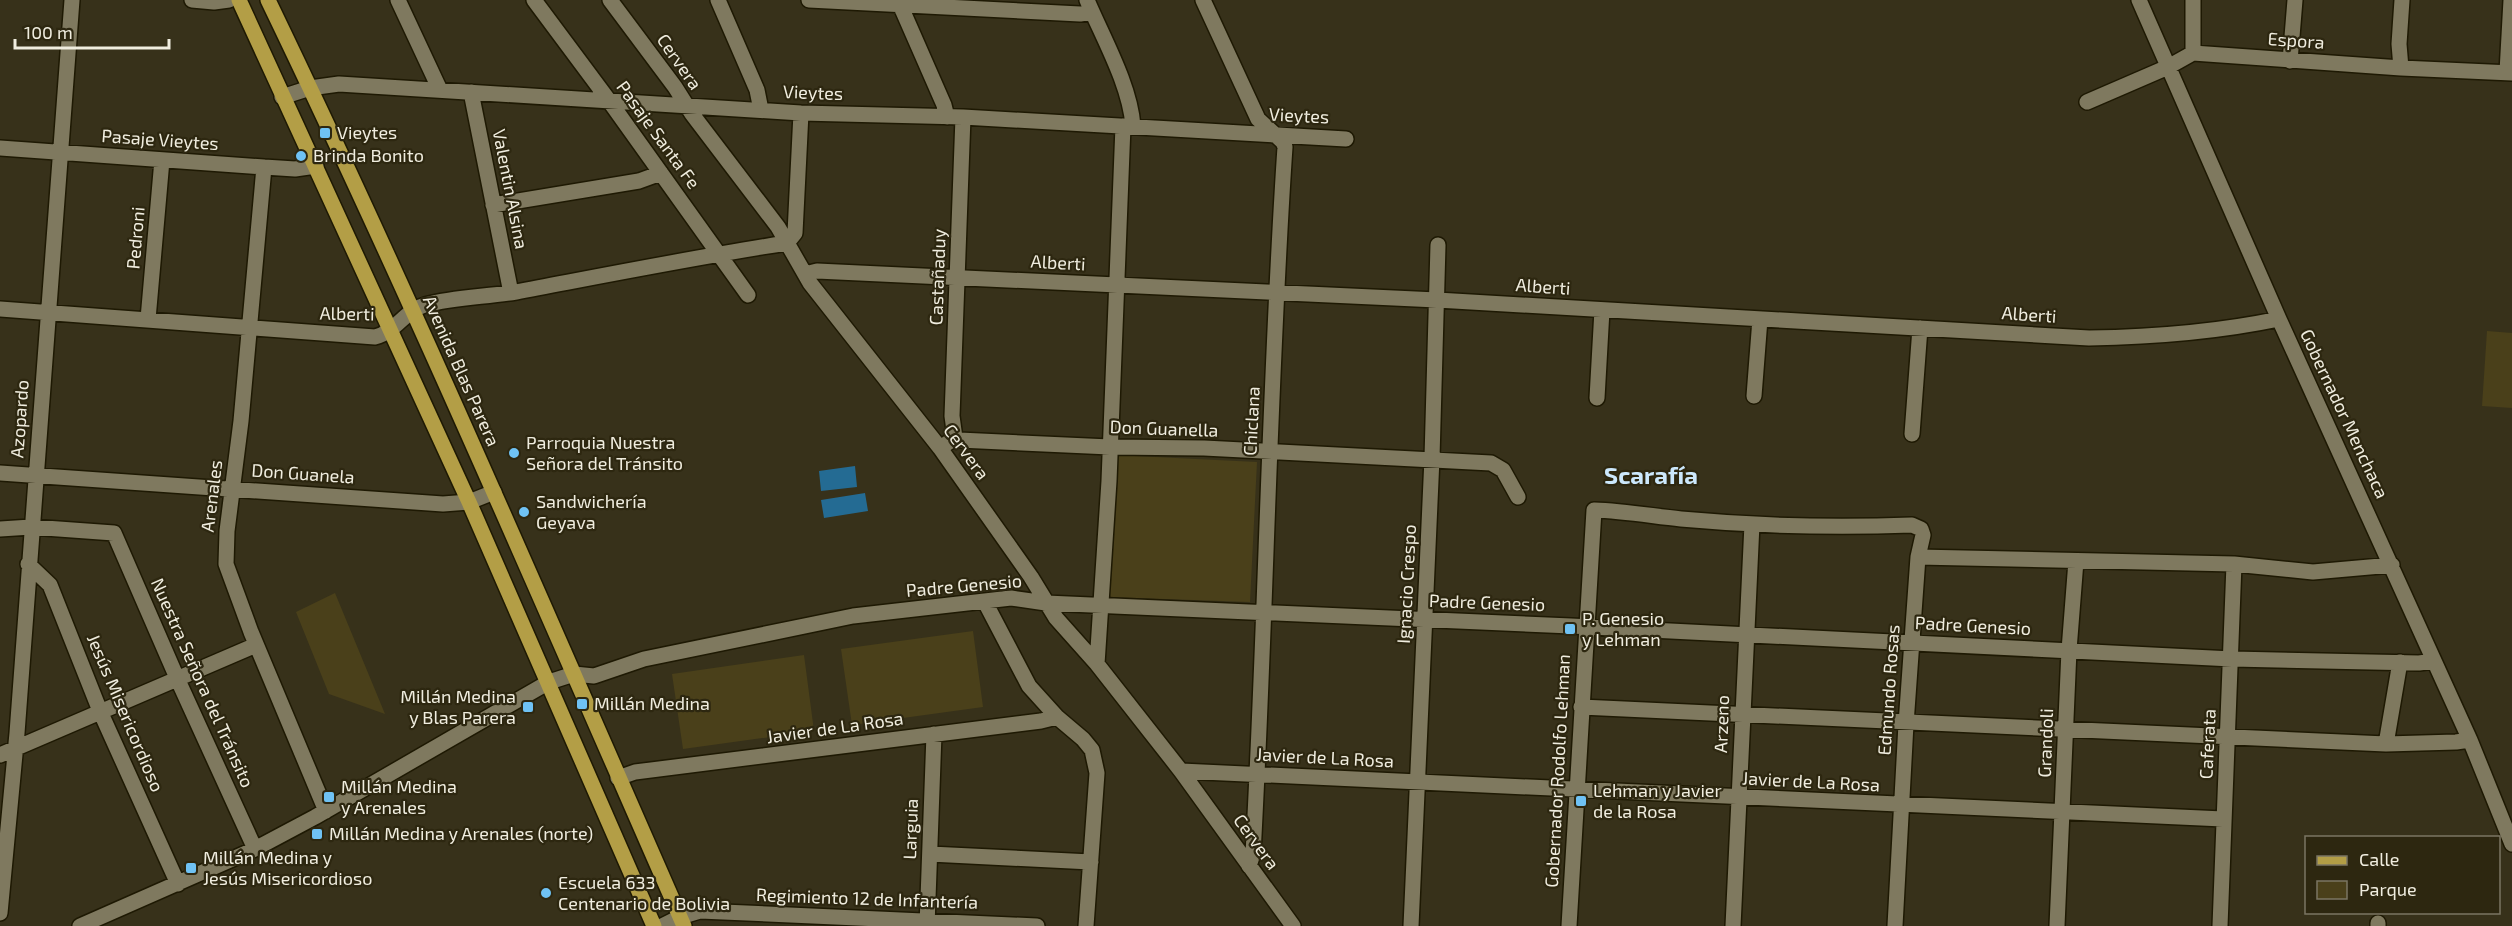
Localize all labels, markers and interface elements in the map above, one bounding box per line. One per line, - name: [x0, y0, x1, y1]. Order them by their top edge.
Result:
- scale bar: [15, 12, 170, 50]
- text: 100 m: [24, 21, 73, 43]
- street label: Espora: [2267, 27, 2325, 53]
- street label: Cervera: [653, 29, 707, 94]
- street label: Pasaje Santa Fe: [612, 76, 705, 193]
- street label: Vieytes: [783, 80, 844, 104]
- street label: Vieytes: [1268, 102, 1330, 128]
- place label: Vieytes: [337, 121, 397, 143]
- street label: Pasaje Vieytes: [101, 124, 219, 154]
- marker: Vieytes: [318, 126, 332, 140]
- street label: Valentin Alsina: [489, 127, 533, 251]
- place label: Brinda Bonito: [313, 144, 424, 166]
- marker: Brinda Bonito: [294, 149, 308, 163]
- street label: Pedroni: [121, 206, 149, 270]
- street label: Castañaduy: [924, 228, 950, 326]
- street label: Alberti: [1030, 250, 1086, 274]
- street label: Alberti: [1515, 273, 1571, 299]
- street label: Avenida Blas Parera: [419, 292, 505, 449]
- street label: Alberti: [2001, 301, 2057, 327]
- street label: Alberti: [319, 302, 375, 324]
- street label: Gobernador Menchaca: [2296, 325, 2394, 502]
- street label: Azopardo: [5, 379, 33, 459]
- street label: Chiclana: [1238, 386, 1264, 456]
- street label: Don Guanella: [1109, 415, 1219, 441]
- street label: Cervera: [939, 419, 994, 484]
- place label: Parroquia Nuestra Señora del Tránsito: [526, 431, 683, 474]
- marker: Parroquia Nuestra Señora del Tránsito: [507, 446, 521, 460]
- street label: Don Guanela: [251, 458, 355, 488]
- street label: Arenales: [196, 459, 226, 533]
- district label: Scarafía: [1604, 460, 1698, 489]
- place label: Sandwichería Geyava: [536, 490, 647, 533]
- marker: Sandwichería Geyava: [517, 505, 531, 519]
- street label: Ignacio Crespo: [1392, 524, 1420, 644]
- street label: Padre Genesio: [905, 569, 1023, 601]
- street label: Nuestra Señora del Tránsito: [147, 575, 259, 791]
- street label: Padre Genesio: [1429, 589, 1546, 615]
- place label: P. Genesio y Lehman: [1582, 607, 1664, 650]
- street label: Padre Genesio: [1914, 611, 2032, 639]
- marker: P. Genesio y Lehman: [1563, 622, 1577, 636]
- street label: Edmundo Rosas: [1872, 624, 1904, 756]
- street label: Jesús Misericordioso: [83, 630, 169, 795]
- street label: Gobernador Rodolfo Lehman: [1540, 654, 1574, 888]
- place label: Millán Medina y Blas Parera: [400, 685, 516, 728]
- place label: Millán Medina: [594, 692, 710, 714]
- street label: Arzeno: [1709, 695, 1733, 753]
- marker: Millán Medina: [575, 697, 589, 711]
- marker: Millán Medina y Blas Parera: [521, 700, 535, 714]
- street label: Javier de La Rosa: [765, 707, 905, 748]
- street label: Grandoli: [2033, 708, 2057, 778]
- street label: Caferata: [2194, 708, 2220, 780]
- street label: Javier de La Rosa: [1256, 742, 1395, 772]
- street label: Javier de La Rosa: [1742, 766, 1881, 796]
- place label: Millán Medina y Arenales: [341, 775, 457, 818]
- place label: Lehman y Javier de la Rosa: [1593, 779, 1722, 822]
- marker: Millán Medina y Arenales: [322, 790, 336, 804]
- marker: Lehman y Javier de la Rosa: [1574, 794, 1588, 808]
- street label: Larguia: [898, 798, 922, 860]
- street label: Cervera: [1229, 809, 1284, 874]
- place label: Millán Medina y Arenales (norte): [329, 822, 593, 844]
- marker: Millán Medina y Arenales (norte): [310, 827, 324, 841]
- legend: [2305, 836, 2500, 914]
- place label: Millán Medina y Jesús Misericordioso: [203, 846, 372, 889]
- text: Calle: [2359, 848, 2400, 870]
- marker: Millán Medina y Jesús Misericordioso: [184, 861, 198, 875]
- place label: Escuela 633 Centenario de Bolivia: [558, 871, 730, 914]
- text: Parque: [2359, 878, 2417, 900]
- street label: Regimiento 12 de Infantería: [756, 883, 979, 913]
- marker: Escuela 633 Centenario de Bolivia: [539, 886, 553, 900]

